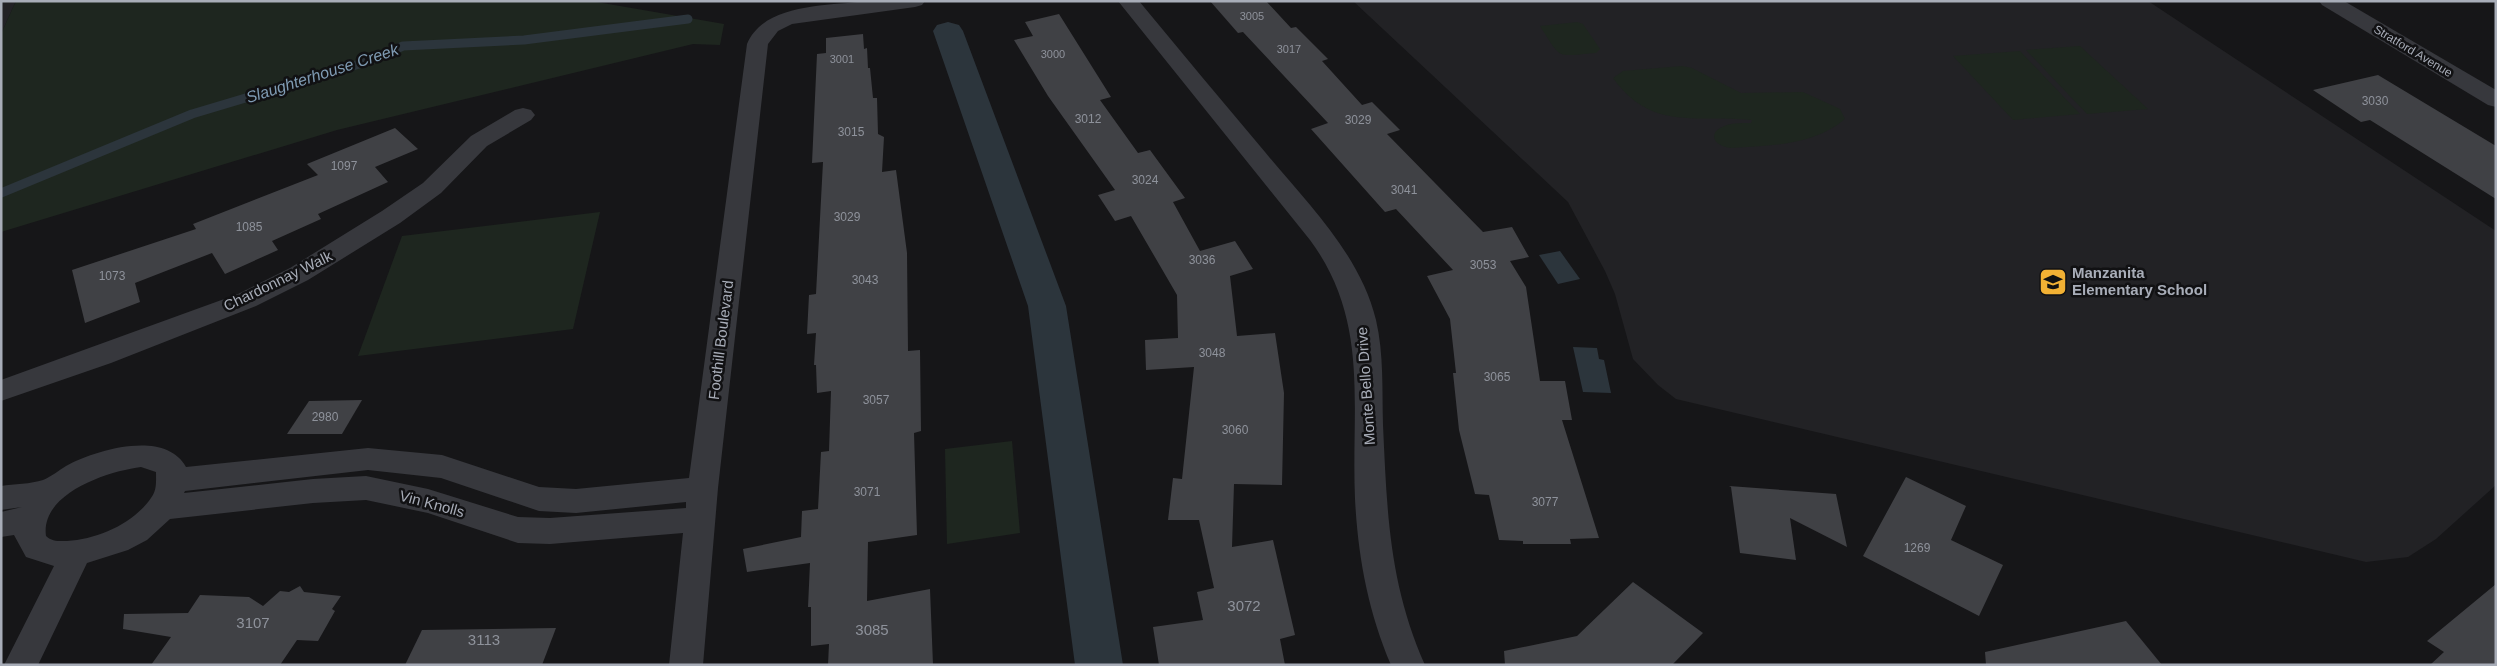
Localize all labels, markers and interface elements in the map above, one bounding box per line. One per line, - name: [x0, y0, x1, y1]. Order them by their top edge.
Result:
- house number: 3005: [1240, 10, 1264, 22]
- street label: Stratford Avenue: [2371, 22, 2455, 80]
- water label: Slaughterhouse Creek: [244, 40, 401, 106]
- house number: 3017: [1277, 43, 1301, 55]
- house number: 3000: [1041, 48, 1065, 60]
- house number: 3001: [830, 53, 854, 65]
- house number: 3030: [2362, 94, 2389, 108]
- house number: 3012: [1075, 112, 1102, 126]
- house number: 3029: [1345, 113, 1372, 127]
- house number: 3015: [838, 125, 865, 139]
- house number: 1097: [331, 159, 358, 173]
- house number: 3024: [1132, 173, 1159, 187]
- house number: 3041: [1391, 183, 1418, 197]
- house number: 3029: [834, 210, 861, 224]
- house number: 1085: [236, 220, 263, 234]
- street label: Chardonnay Walk: [221, 247, 335, 314]
- house number: 3036: [1189, 253, 1216, 267]
- house number: 3053: [1470, 258, 1497, 272]
- place label: Manzanita Elementary School: [2072, 264, 2207, 298]
- school or university icon: Manzanita Elementary School: [2038, 267, 2068, 297]
- house number: 1073: [99, 269, 126, 283]
- house number: 3043: [852, 273, 879, 287]
- street label: Foothill Boulevard: [705, 279, 736, 401]
- street label: Monte Bello Drive: [1353, 326, 1378, 446]
- house number: 3048: [1199, 346, 1226, 360]
- house number: 3065: [1484, 370, 1511, 384]
- house number: 3057: [863, 393, 890, 407]
- house number: 2980: [312, 410, 339, 424]
- house number: 3060: [1222, 423, 1249, 437]
- house number: 3071: [854, 485, 881, 499]
- street label: Vin Knolls: [398, 487, 466, 520]
- house number: 3077: [1532, 495, 1559, 509]
- house number: 1269: [1904, 541, 1931, 555]
- house number: 3072: [1227, 597, 1261, 614]
- house number: 3107: [236, 614, 270, 631]
- house number: 3085: [855, 621, 889, 638]
- house number: 3113: [468, 631, 500, 648]

